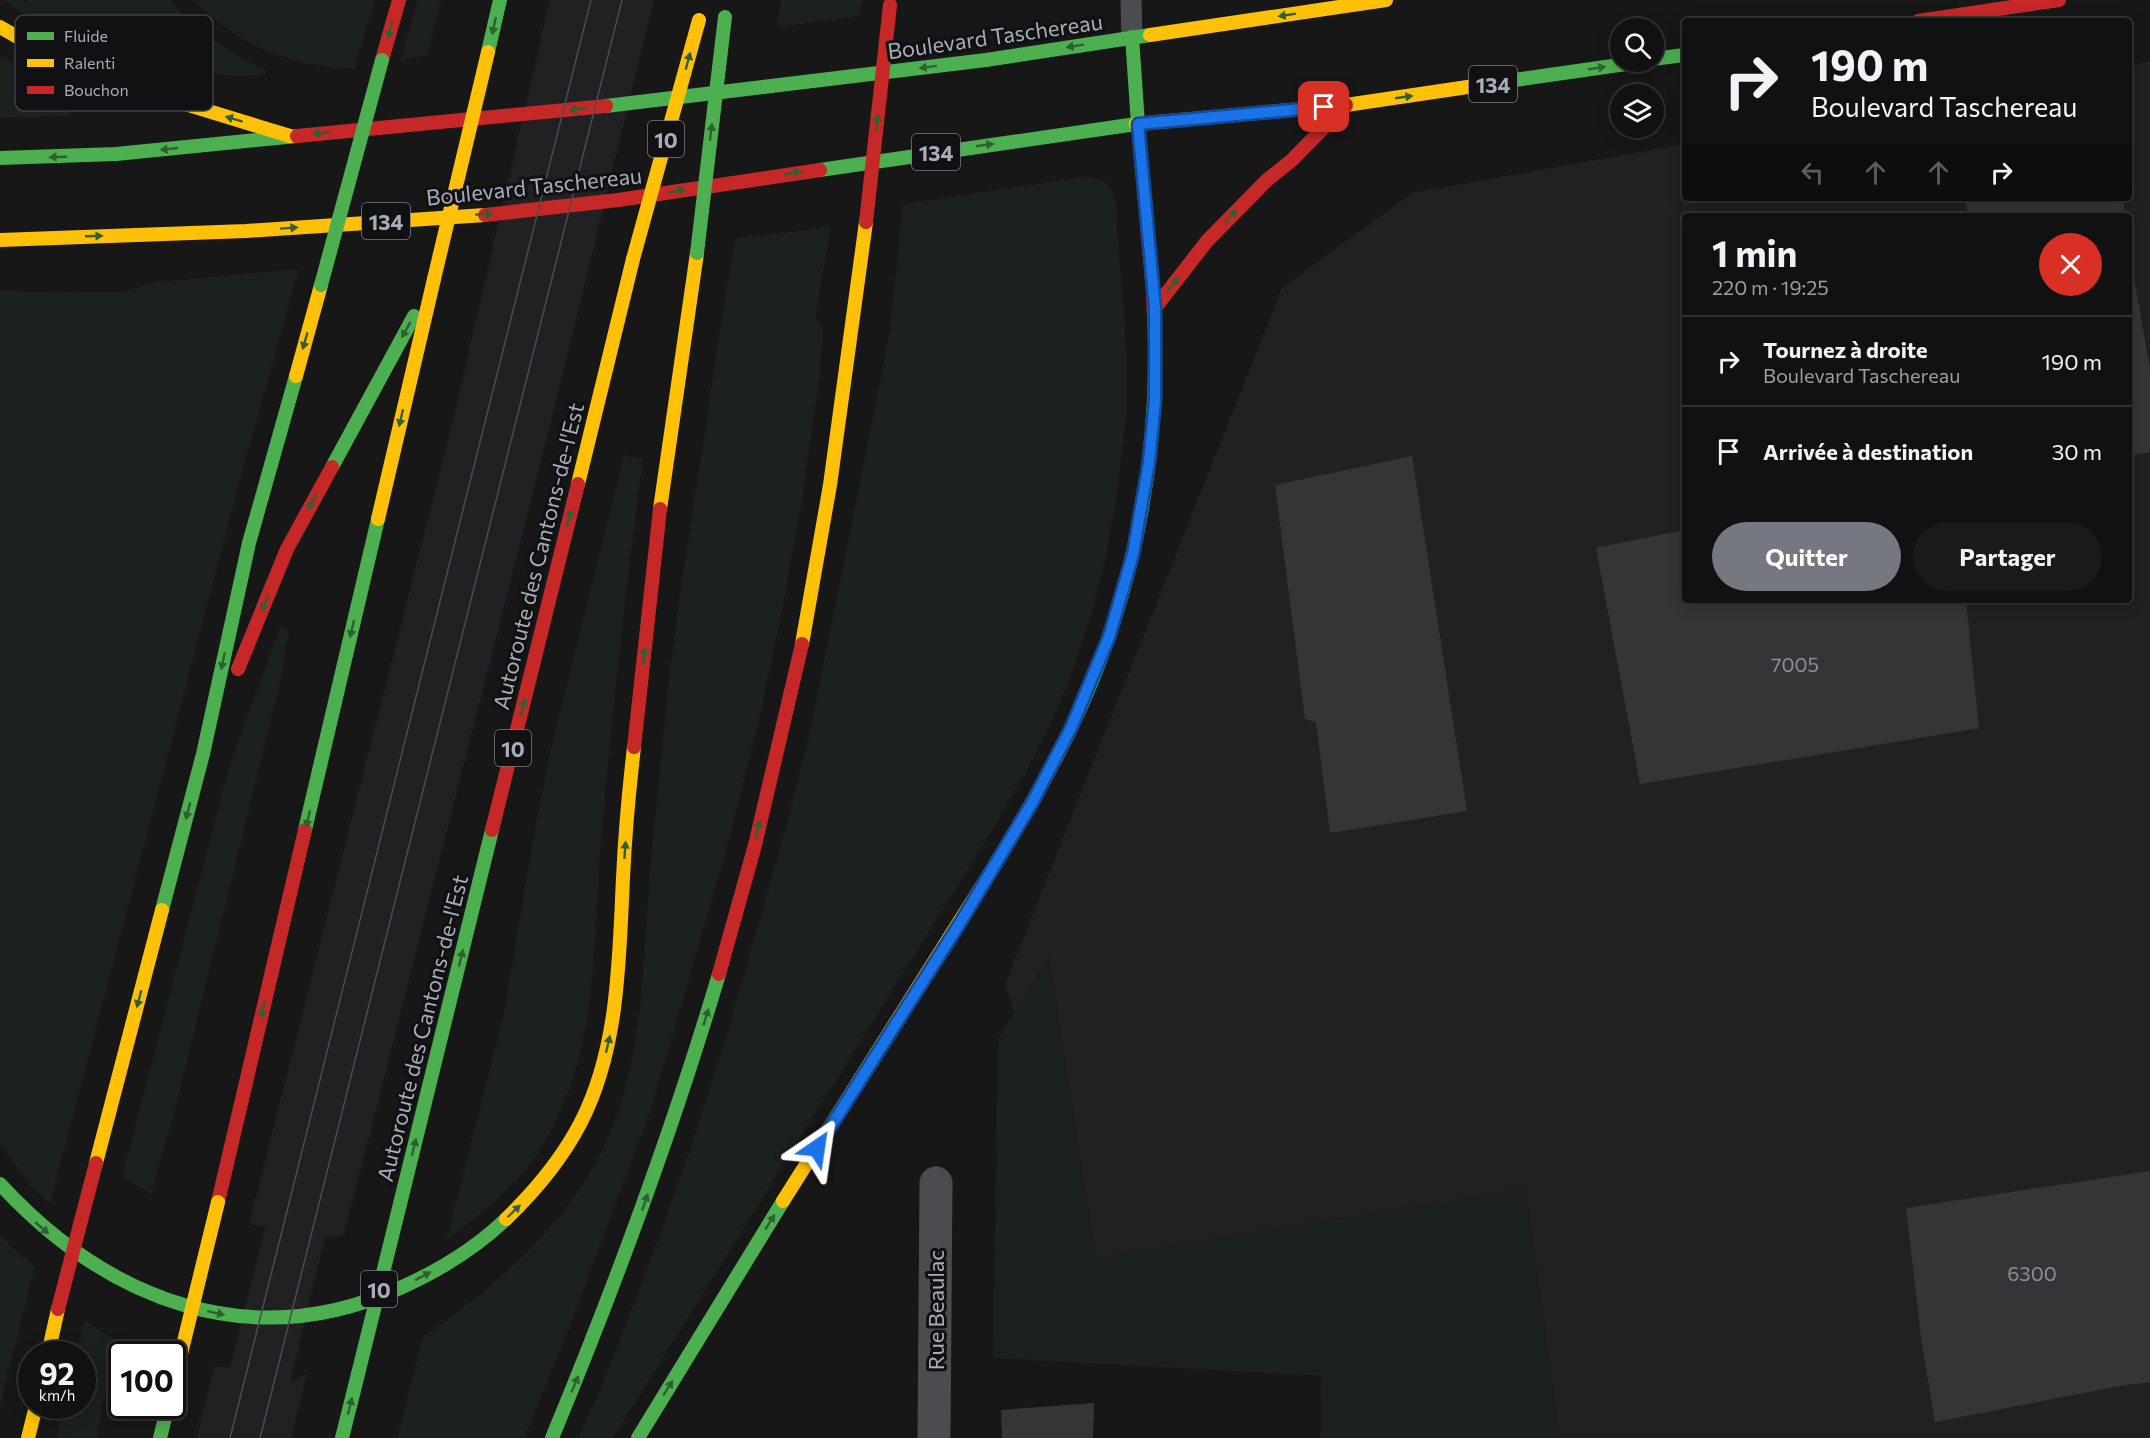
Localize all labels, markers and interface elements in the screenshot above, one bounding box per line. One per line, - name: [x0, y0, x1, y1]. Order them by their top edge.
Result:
- street label: Boulevard Taschereau: [886, 8, 1104, 64]
- one-way arrow: [1277, 11, 1296, 20]
- legend: [15, 15, 213, 111]
- one-way arrow: [489, 17, 498, 36]
- map controls: [1610, 18, 1664, 138]
- button: search: [1610, 18, 1664, 72]
- one-way arrow: [385, 21, 395, 39]
- text: Fluide: [64, 26, 108, 45]
- text: 190 m: [1811, 38, 1929, 90]
- one-way arrow: [1065, 42, 1084, 51]
- icon: right: [1712, 42, 1790, 120]
- one-way arrow: [684, 52, 693, 70]
- text: Ralenti: [64, 53, 115, 72]
- one-way arrow: [919, 62, 938, 72]
- one-way arrow: [1587, 64, 1606, 73]
- road number: 134: [1469, 66, 1517, 102]
- text: Bouchon: [64, 80, 129, 99]
- pin: [1298, 81, 1349, 132]
- button: layers: [1610, 84, 1664, 138]
- icon: arrive: [1307, 90, 1340, 123]
- text: Boulevard Taschereau: [1811, 90, 2077, 123]
- one-way arrow: [1394, 93, 1413, 102]
- one-way arrow: [569, 105, 588, 114]
- one-way arrow: [872, 113, 882, 132]
- one-way arrow: [225, 114, 243, 123]
- road number: 10: [648, 121, 684, 157]
- one-way arrow: [706, 122, 716, 141]
- one-way arrow: [312, 129, 331, 138]
- road number: 134: [912, 134, 960, 170]
- one-way arrow: [976, 140, 995, 149]
- one-way arrow: [159, 144, 178, 154]
- one-way arrow: [49, 152, 68, 161]
- icon: left: [1796, 156, 1829, 189]
- icon: ahead: [1859, 156, 1892, 189]
- icon: ahead: [1922, 156, 1955, 189]
- icon: right: [1985, 156, 2018, 189]
- street label: Boulevard Taschereau: [425, 161, 643, 211]
- one-way arrow: [783, 169, 802, 178]
- one-way arrow: [668, 186, 687, 195]
- road number: 134: [362, 203, 410, 239]
- one-way arrow: [1224, 209, 1238, 224]
- one-way arrow: [474, 210, 493, 219]
- one-way arrow: [280, 223, 299, 233]
- text: 1 min: [1712, 230, 1797, 274]
- one-way arrow: [85, 231, 104, 241]
- button: close: [2039, 233, 2102, 296]
- text: 220 m · 19:25: [1712, 275, 1829, 299]
- one-way arrow: [1167, 276, 1180, 292]
- one-way arrow: [401, 322, 411, 339]
- one-way arrow: [300, 332, 310, 351]
- text: Tournez à droite: [1763, 336, 1928, 363]
- icon: right: [1712, 345, 1745, 378]
- text: 190 m: [2041, 348, 2102, 375]
- text: Boulevard Taschereau: [1763, 363, 1960, 387]
- street label: Autoroute des Cantons-de-l'Est: [487, 400, 589, 712]
- one-way arrow: [396, 409, 406, 427]
- icon: arrive: [1712, 435, 1745, 468]
- text: Arrivée à destination: [1763, 438, 1973, 465]
- text: 30 m: [2052, 438, 2102, 465]
- one-way arrow: [307, 493, 317, 510]
- one-way arrow: [564, 508, 574, 527]
- button: Quitter: [1712, 522, 1901, 591]
- button: Partager: [1913, 522, 2102, 591]
- one-way arrow: [260, 594, 270, 612]
- one-way arrow: [347, 620, 356, 639]
- one-way arrow: [639, 646, 649, 665]
- one-way arrow: [218, 652, 228, 671]
- house number: 7005: [1771, 652, 1819, 676]
- one-way arrow: [519, 698, 529, 716]
- road number: 10: [495, 730, 531, 766]
- one-way arrow: [183, 801, 193, 820]
- one-way arrow: [302, 810, 312, 828]
- one-way arrow: [754, 820, 764, 839]
- one-way arrow: [620, 840, 629, 859]
- street label: Autoroute des Cantons-de-l'Est: [371, 872, 473, 1184]
- one-way arrow: [457, 948, 467, 967]
- one-way arrow: [133, 990, 143, 1008]
- one-way arrow: [258, 1000, 268, 1018]
- one-way arrow: [701, 1008, 711, 1026]
- one-way arrow: [604, 1035, 614, 1053]
- position arrow: [785, 1116, 849, 1180]
- one-way arrow: [410, 1138, 420, 1156]
- one-way arrow: [640, 1193, 650, 1211]
- one-way arrow: [507, 1205, 521, 1219]
- one-way arrow: [764, 1214, 775, 1230]
- one-way arrow: [34, 1221, 49, 1234]
- street label: Rue Beaulac: [922, 1250, 949, 1370]
- house number: 6300: [2007, 1261, 2057, 1285]
- road number: 10: [361, 1271, 397, 1307]
- one-way arrow: [415, 1272, 432, 1281]
- one-way arrow: [207, 1309, 226, 1318]
- speed limit sign: 100: [108, 1341, 186, 1419]
- text: 92: [39, 1354, 75, 1391]
- one-way arrow: [570, 1375, 580, 1393]
- one-way arrow: [662, 1380, 673, 1396]
- text: km/h: [39, 1386, 75, 1404]
- one-way arrow: [346, 1397, 355, 1415]

